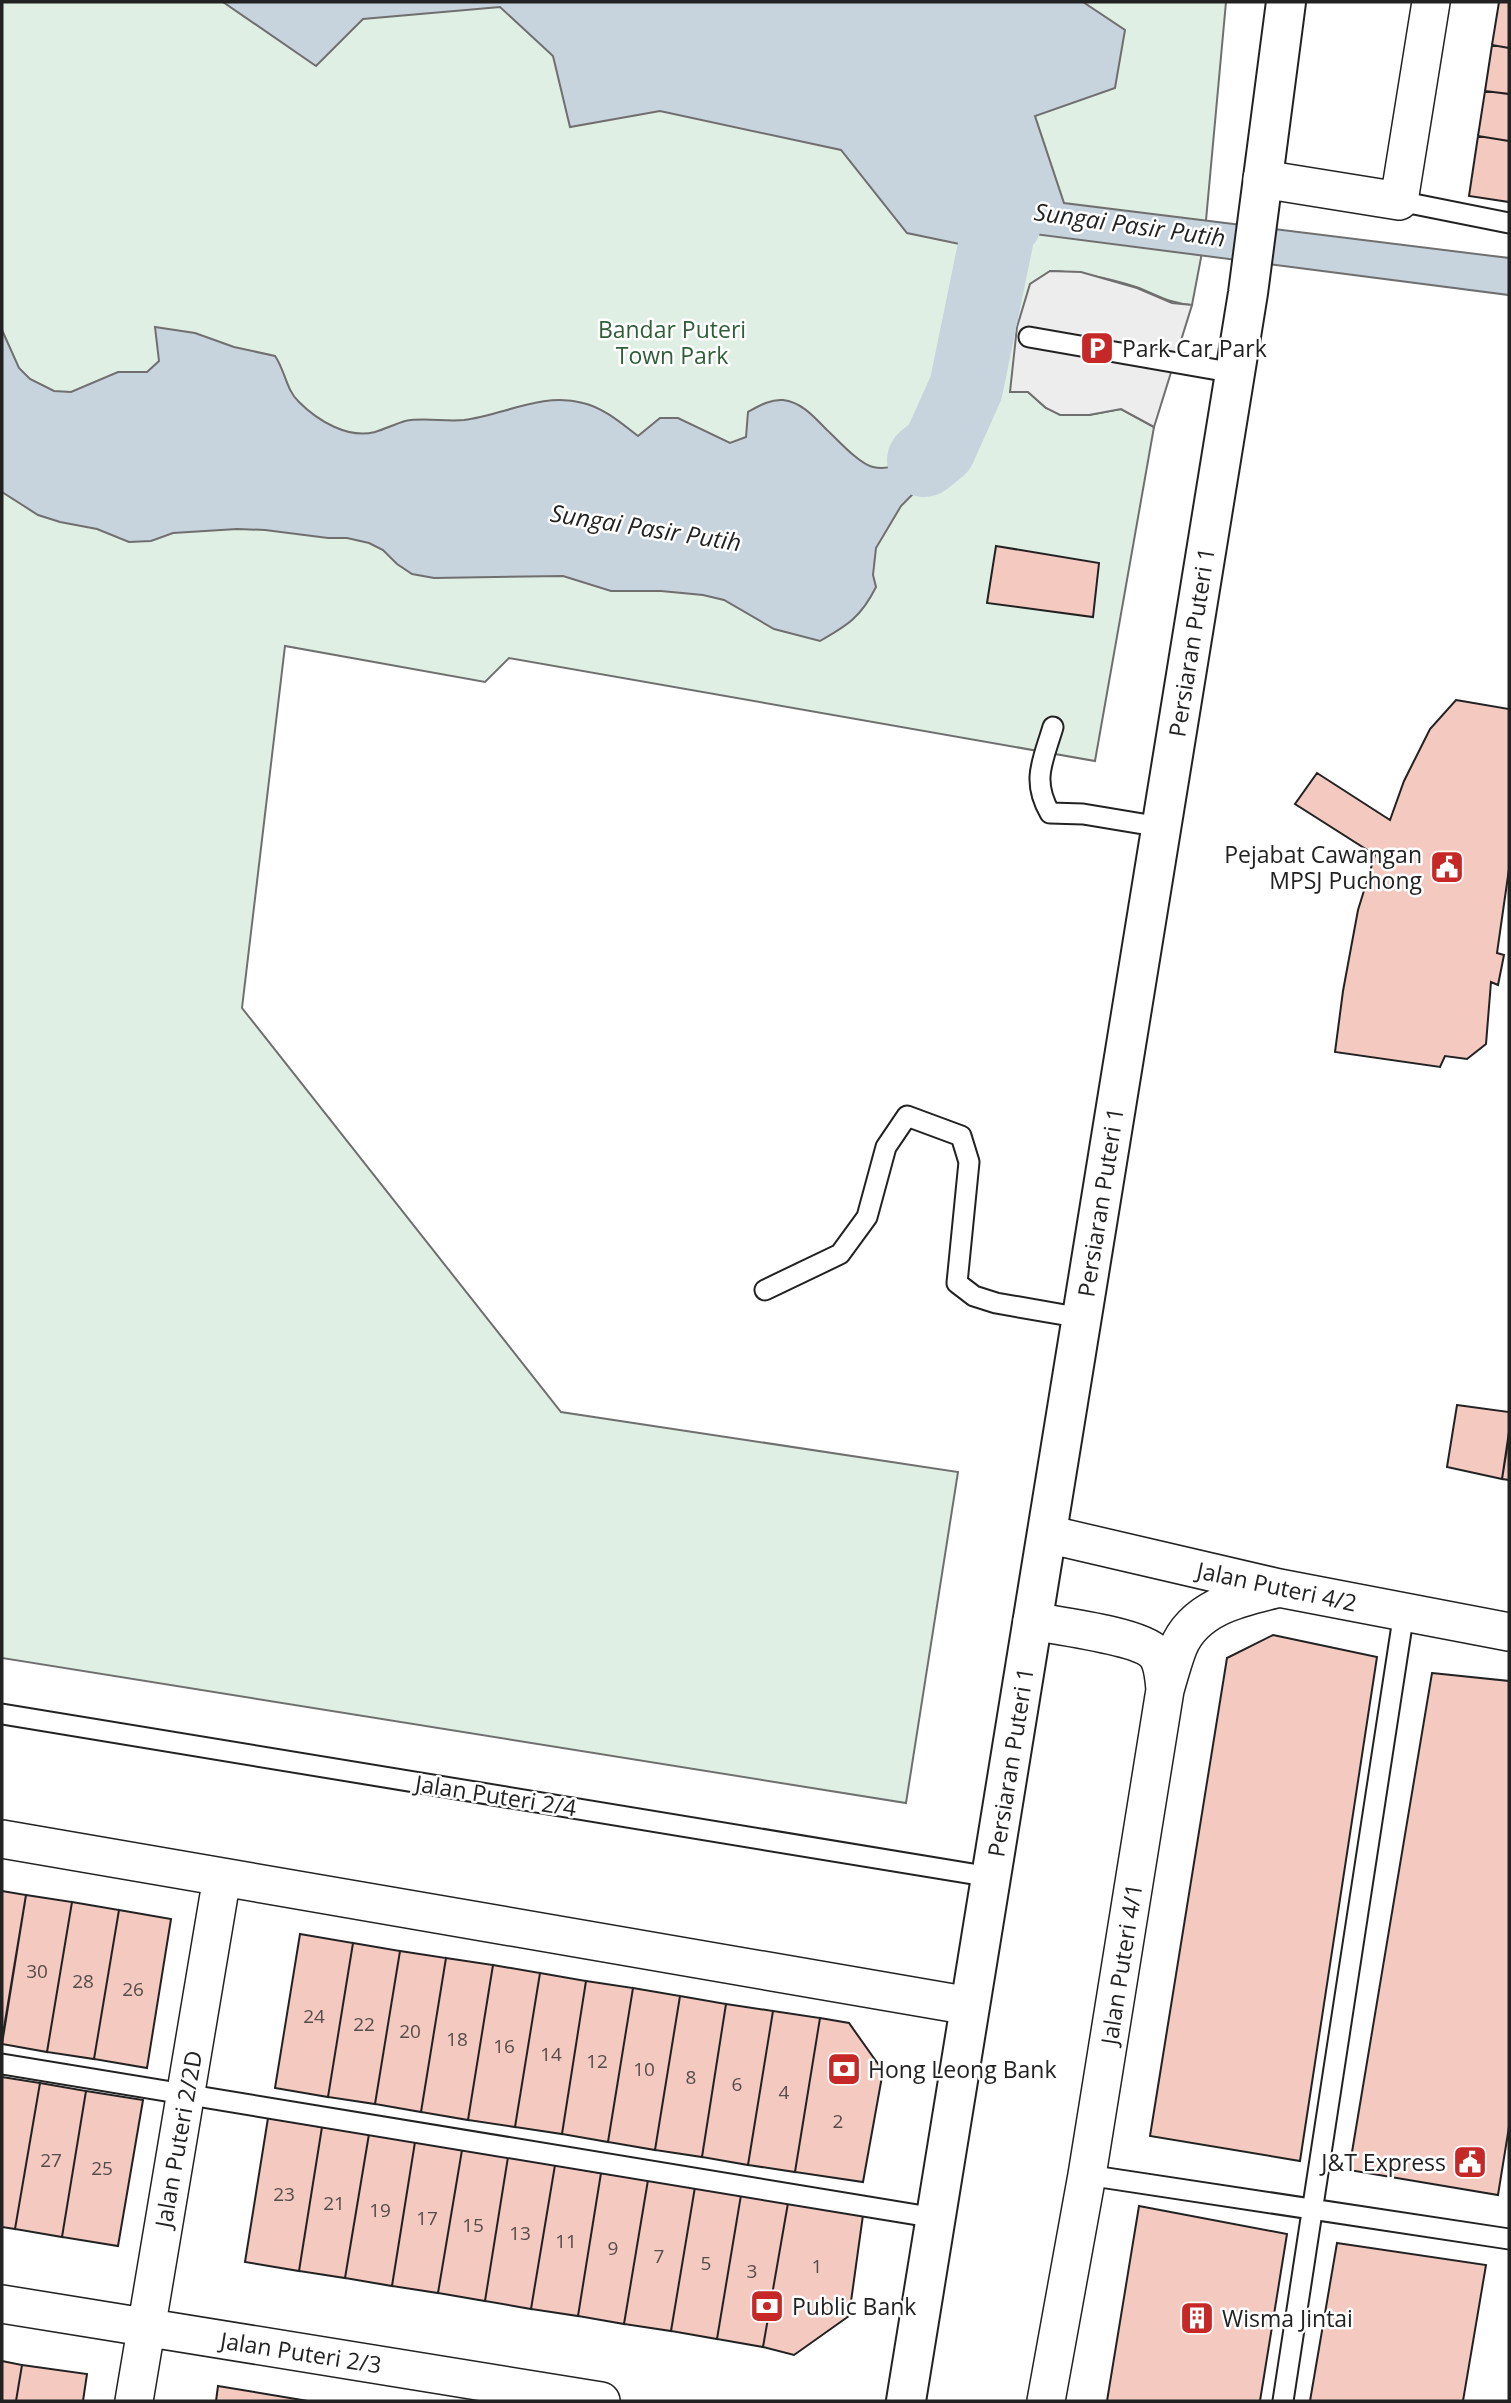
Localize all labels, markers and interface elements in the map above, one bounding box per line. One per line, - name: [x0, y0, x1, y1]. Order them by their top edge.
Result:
- water label: Sungai Pasir Putih: [1032, 194, 1228, 254]
- park label: Bandar Puteri Town Park: [598, 313, 746, 371]
- parking icon: Park Car Park: [1078, 329, 1116, 367]
- place label: Park Car Park: [1122, 332, 1267, 364]
- water label: Sungai Pasir Putih: [548, 496, 744, 558]
- street label: Persiaran Puteri 1: [1160, 545, 1222, 739]
- place label: Pejabat Cawangan MPSJ Puchong: [1224, 838, 1423, 896]
- public building icon: Pejabat Cawangan MPSJ Puchong: [1428, 848, 1466, 886]
- street label: Persiaran Puteri 1: [1069, 1105, 1131, 1299]
- street label: Jalan Puteri 4/2: [1192, 1553, 1360, 1619]
- street label: Persiaran Puteri 1: [979, 1665, 1041, 1859]
- street label: Jalan Puteri 2/4: [411, 1766, 579, 1824]
- street label: Jalan Puteri 4/1: [1092, 1881, 1150, 2049]
- house number: 30: [26, 1958, 48, 1984]
- house number: 28: [72, 1968, 94, 1994]
- house number: 26: [122, 1976, 144, 2002]
- house number: 24: [303, 2003, 325, 2029]
- house number: 22: [353, 2011, 375, 2037]
- house number: 20: [399, 2018, 421, 2044]
- house number: 18: [446, 2026, 468, 2052]
- house number: 16: [493, 2033, 515, 2059]
- house number: 14: [540, 2041, 562, 2067]
- street label: Jalan Puteri 2/2D: [146, 2048, 209, 2232]
- house number: 12: [586, 2048, 608, 2074]
- bank icon: Hong Leong Bank: [825, 2050, 863, 2088]
- place label: Hong Leong Bank: [868, 2053, 1057, 2085]
- house number: 10: [633, 2056, 655, 2082]
- house number: 8: [686, 2064, 696, 2090]
- house number: 6: [732, 2071, 742, 2097]
- house number: 4: [779, 2079, 790, 2105]
- house number: 2: [833, 2108, 843, 2134]
- public building icon: J&T Express: [1451, 2143, 1489, 2181]
- place label: J&T Express: [1319, 2146, 1446, 2178]
- house number: 27: [40, 2147, 62, 2173]
- house number: 25: [91, 2155, 113, 2181]
- house number: 23: [273, 2181, 295, 2207]
- house number: 21: [323, 2190, 345, 2216]
- house number: 19: [369, 2197, 391, 2223]
- house number: 17: [416, 2205, 438, 2231]
- house number: 15: [462, 2212, 484, 2238]
- house number: 13: [509, 2220, 531, 2246]
- house number: 11: [555, 2228, 577, 2254]
- house number: 9: [608, 2235, 618, 2261]
- house number: 7: [654, 2243, 664, 2269]
- house number: 5: [701, 2250, 711, 2276]
- house number: 1: [812, 2253, 822, 2279]
- house number: 3: [747, 2258, 757, 2284]
- bank icon: Public Bank: [748, 2287, 786, 2325]
- place label: Public Bank: [792, 2290, 916, 2322]
- building icon: Wisma Jintai: [1178, 2299, 1216, 2337]
- place label: Wisma Jintai: [1222, 2302, 1353, 2334]
- street label: Jalan Puteri 2/3: [216, 2323, 384, 2381]

